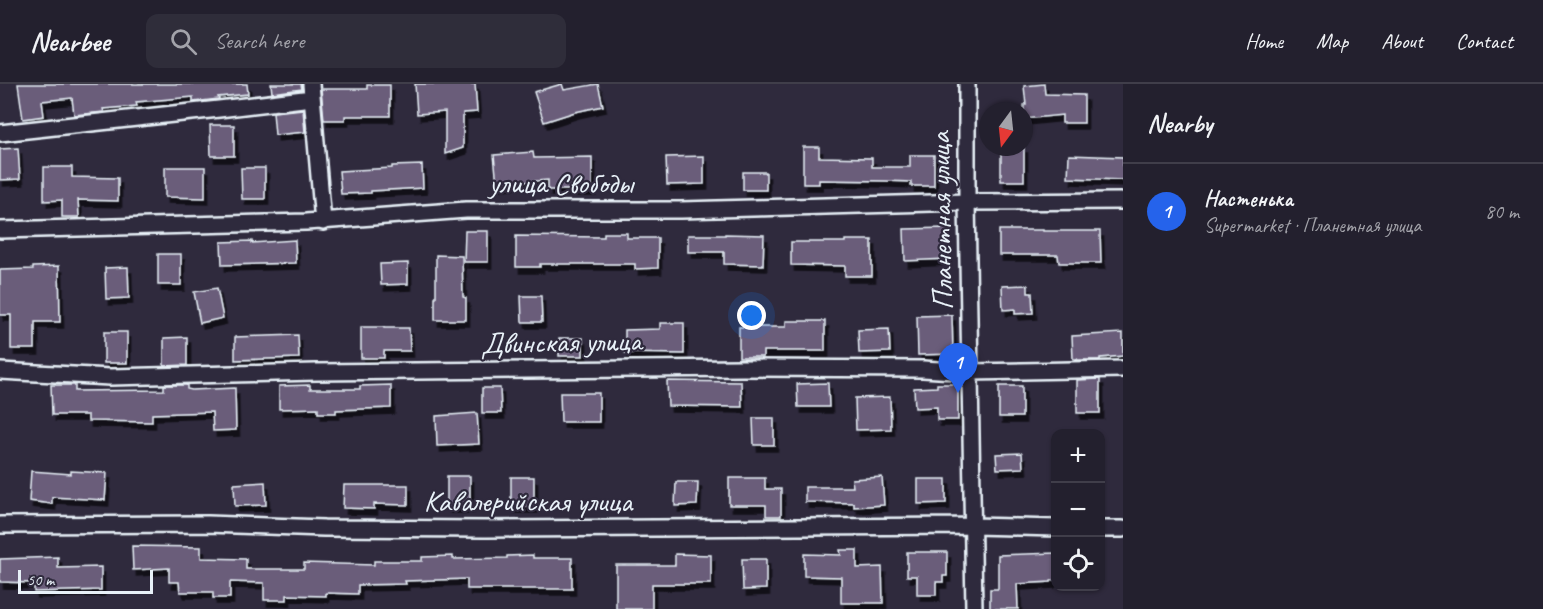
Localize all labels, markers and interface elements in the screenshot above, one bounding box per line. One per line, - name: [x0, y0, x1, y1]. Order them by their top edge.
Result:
- search box: [146, 14, 566, 68]
- text: Nearbee: [30, 24, 110, 59]
- icon: search: [167, 25, 200, 58]
- text: Search here: [215, 27, 304, 55]
- text: Home: [1245, 28, 1283, 54]
- text: Map: [1316, 28, 1348, 54]
- text: About: [1381, 28, 1423, 54]
- text: Contact: [1456, 28, 1513, 54]
- north arrow: [979, 102, 1033, 156]
- text: Nearby: [1147, 107, 1212, 140]
- street label: Планетная улица: [920, 130, 962, 310]
- street label: улица Свободы: [487, 164, 635, 202]
- text: Настенька: [1204, 185, 1293, 213]
- text: 1: [1162, 199, 1171, 224]
- text: 80 m: [1485, 199, 1519, 224]
- text: Supermarket · Планетная улица: [1204, 213, 1421, 238]
- your location: [737, 301, 766, 330]
- street label: Двинская улица: [480, 322, 645, 362]
- pin: 1: [938, 344, 978, 393]
- map controls: [1051, 429, 1105, 591]
- button: +: [1051, 429, 1105, 483]
- street label: Кавалерийская улица: [424, 482, 634, 520]
- button: −: [1051, 483, 1105, 537]
- button: locate: [1051, 537, 1105, 591]
- scale bar: [18, 567, 153, 594]
- text: 50 m: [27, 570, 54, 590]

